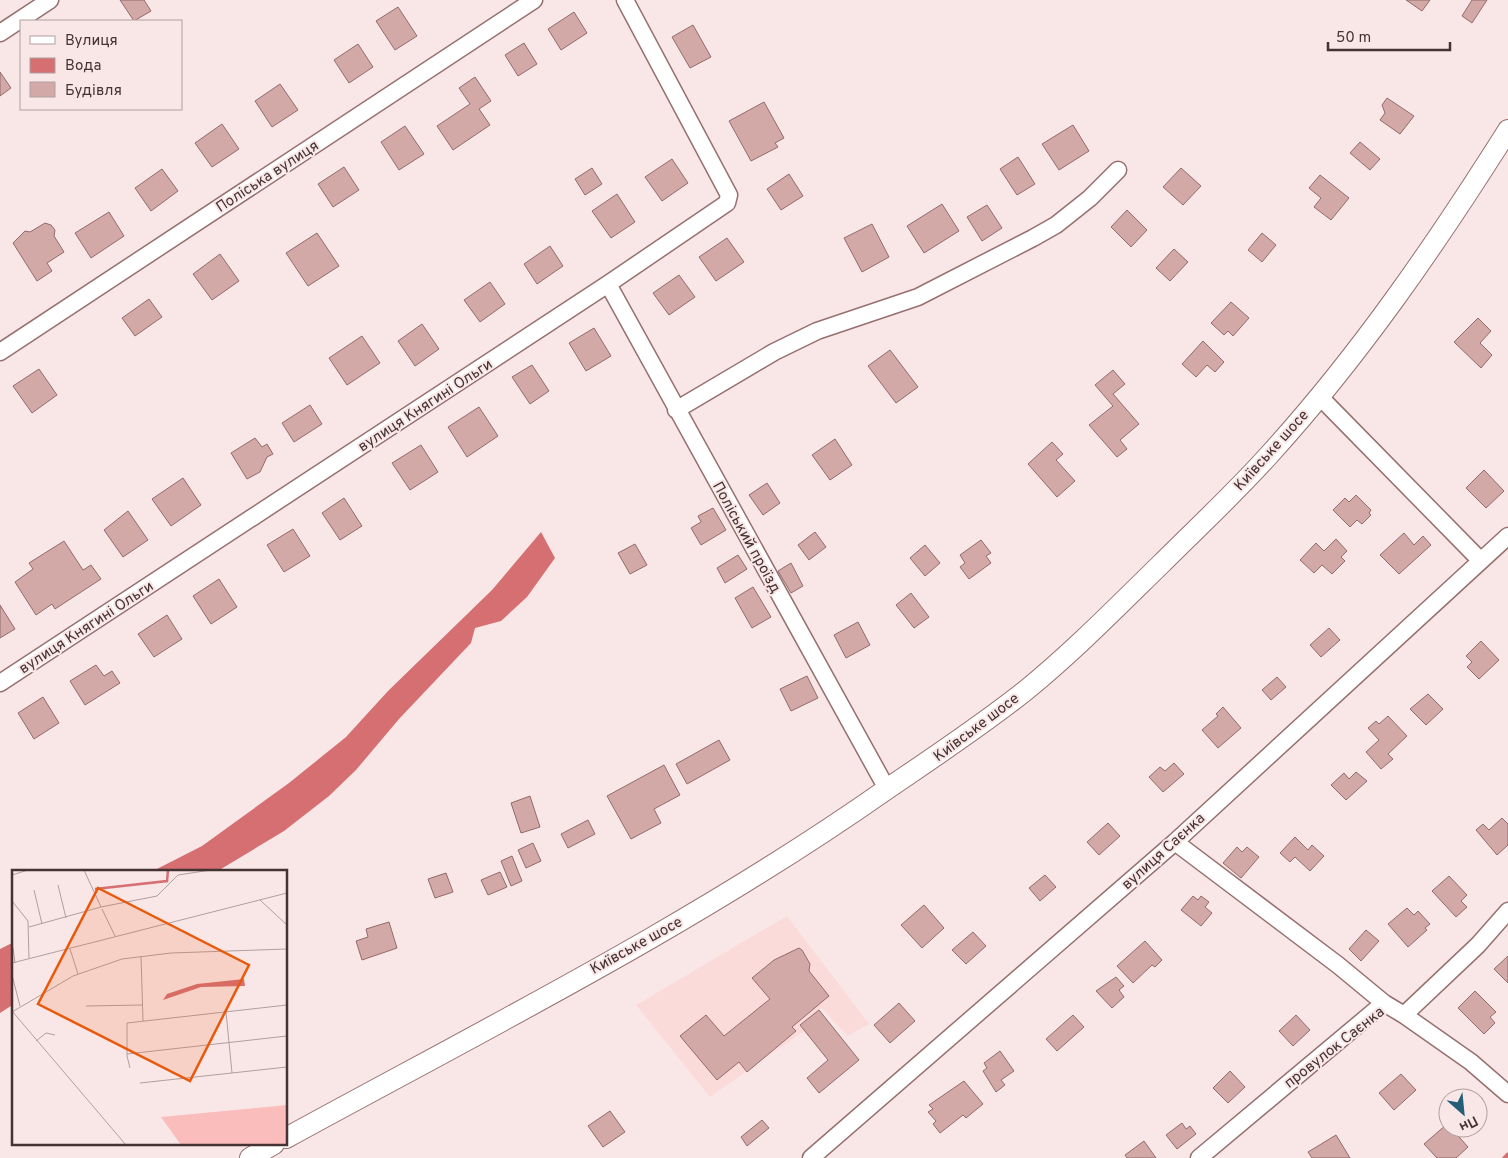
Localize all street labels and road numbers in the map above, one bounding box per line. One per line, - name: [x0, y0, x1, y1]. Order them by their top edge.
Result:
- street label: Поліська вулиця: [213, 137, 323, 218]
- street label: вулиця Княгині Ольги: [355, 356, 497, 457]
- street label: Київське шосе: [1231, 406, 1314, 496]
- street label: Поліський проїзд: [707, 479, 784, 597]
- street label: вулиця Княгині Ольги: [16, 578, 158, 679]
- street label: Київське шосе: [930, 690, 1024, 767]
- street label: вулиця Саєнка: [1118, 810, 1210, 895]
- street label: Київське шосе: [587, 913, 686, 980]
- street label: провулок Саєнка: [1281, 1003, 1389, 1093]

